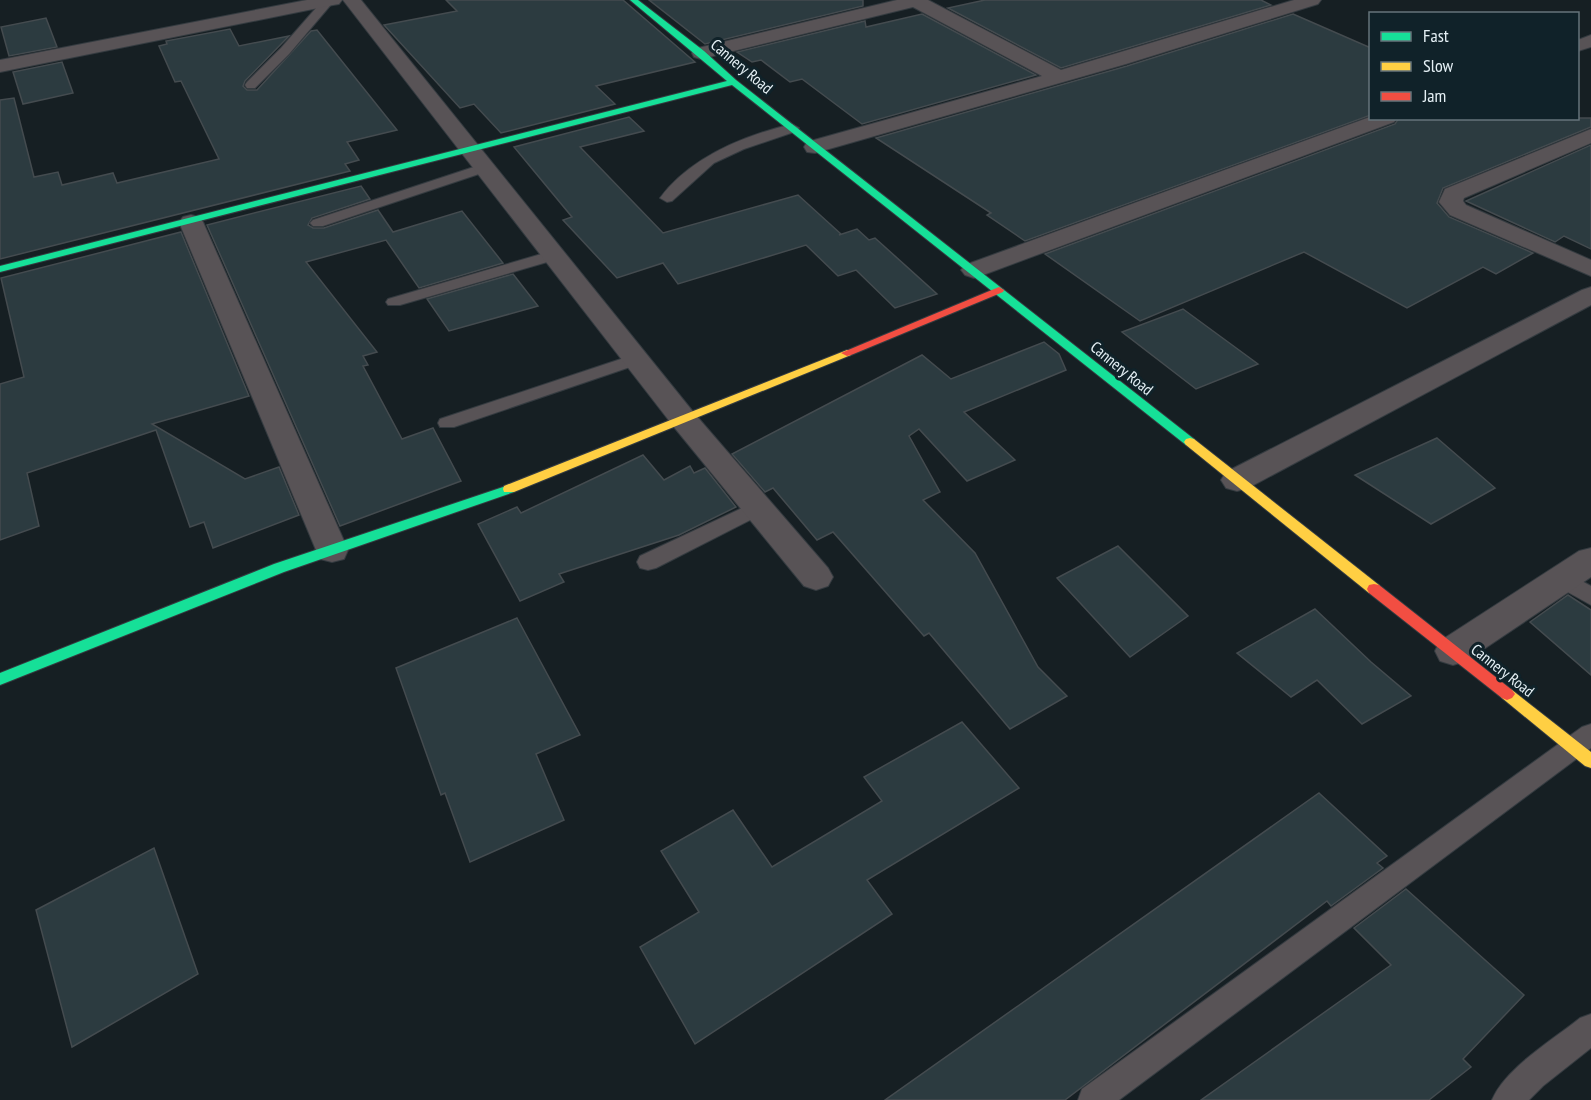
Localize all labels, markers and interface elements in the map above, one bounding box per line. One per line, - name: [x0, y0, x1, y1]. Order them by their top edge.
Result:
- legend: [1369, 12, 1579, 120]
- text: Fast: [1423, 24, 1449, 47]
- street label: Cannery Road: [707, 34, 777, 98]
- text: Slow: [1423, 54, 1454, 77]
- text: Jam: [1422, 84, 1446, 107]
- street label: Cannery Road: [1087, 337, 1157, 399]
- street label: Cannery Road: [1467, 639, 1539, 701]

